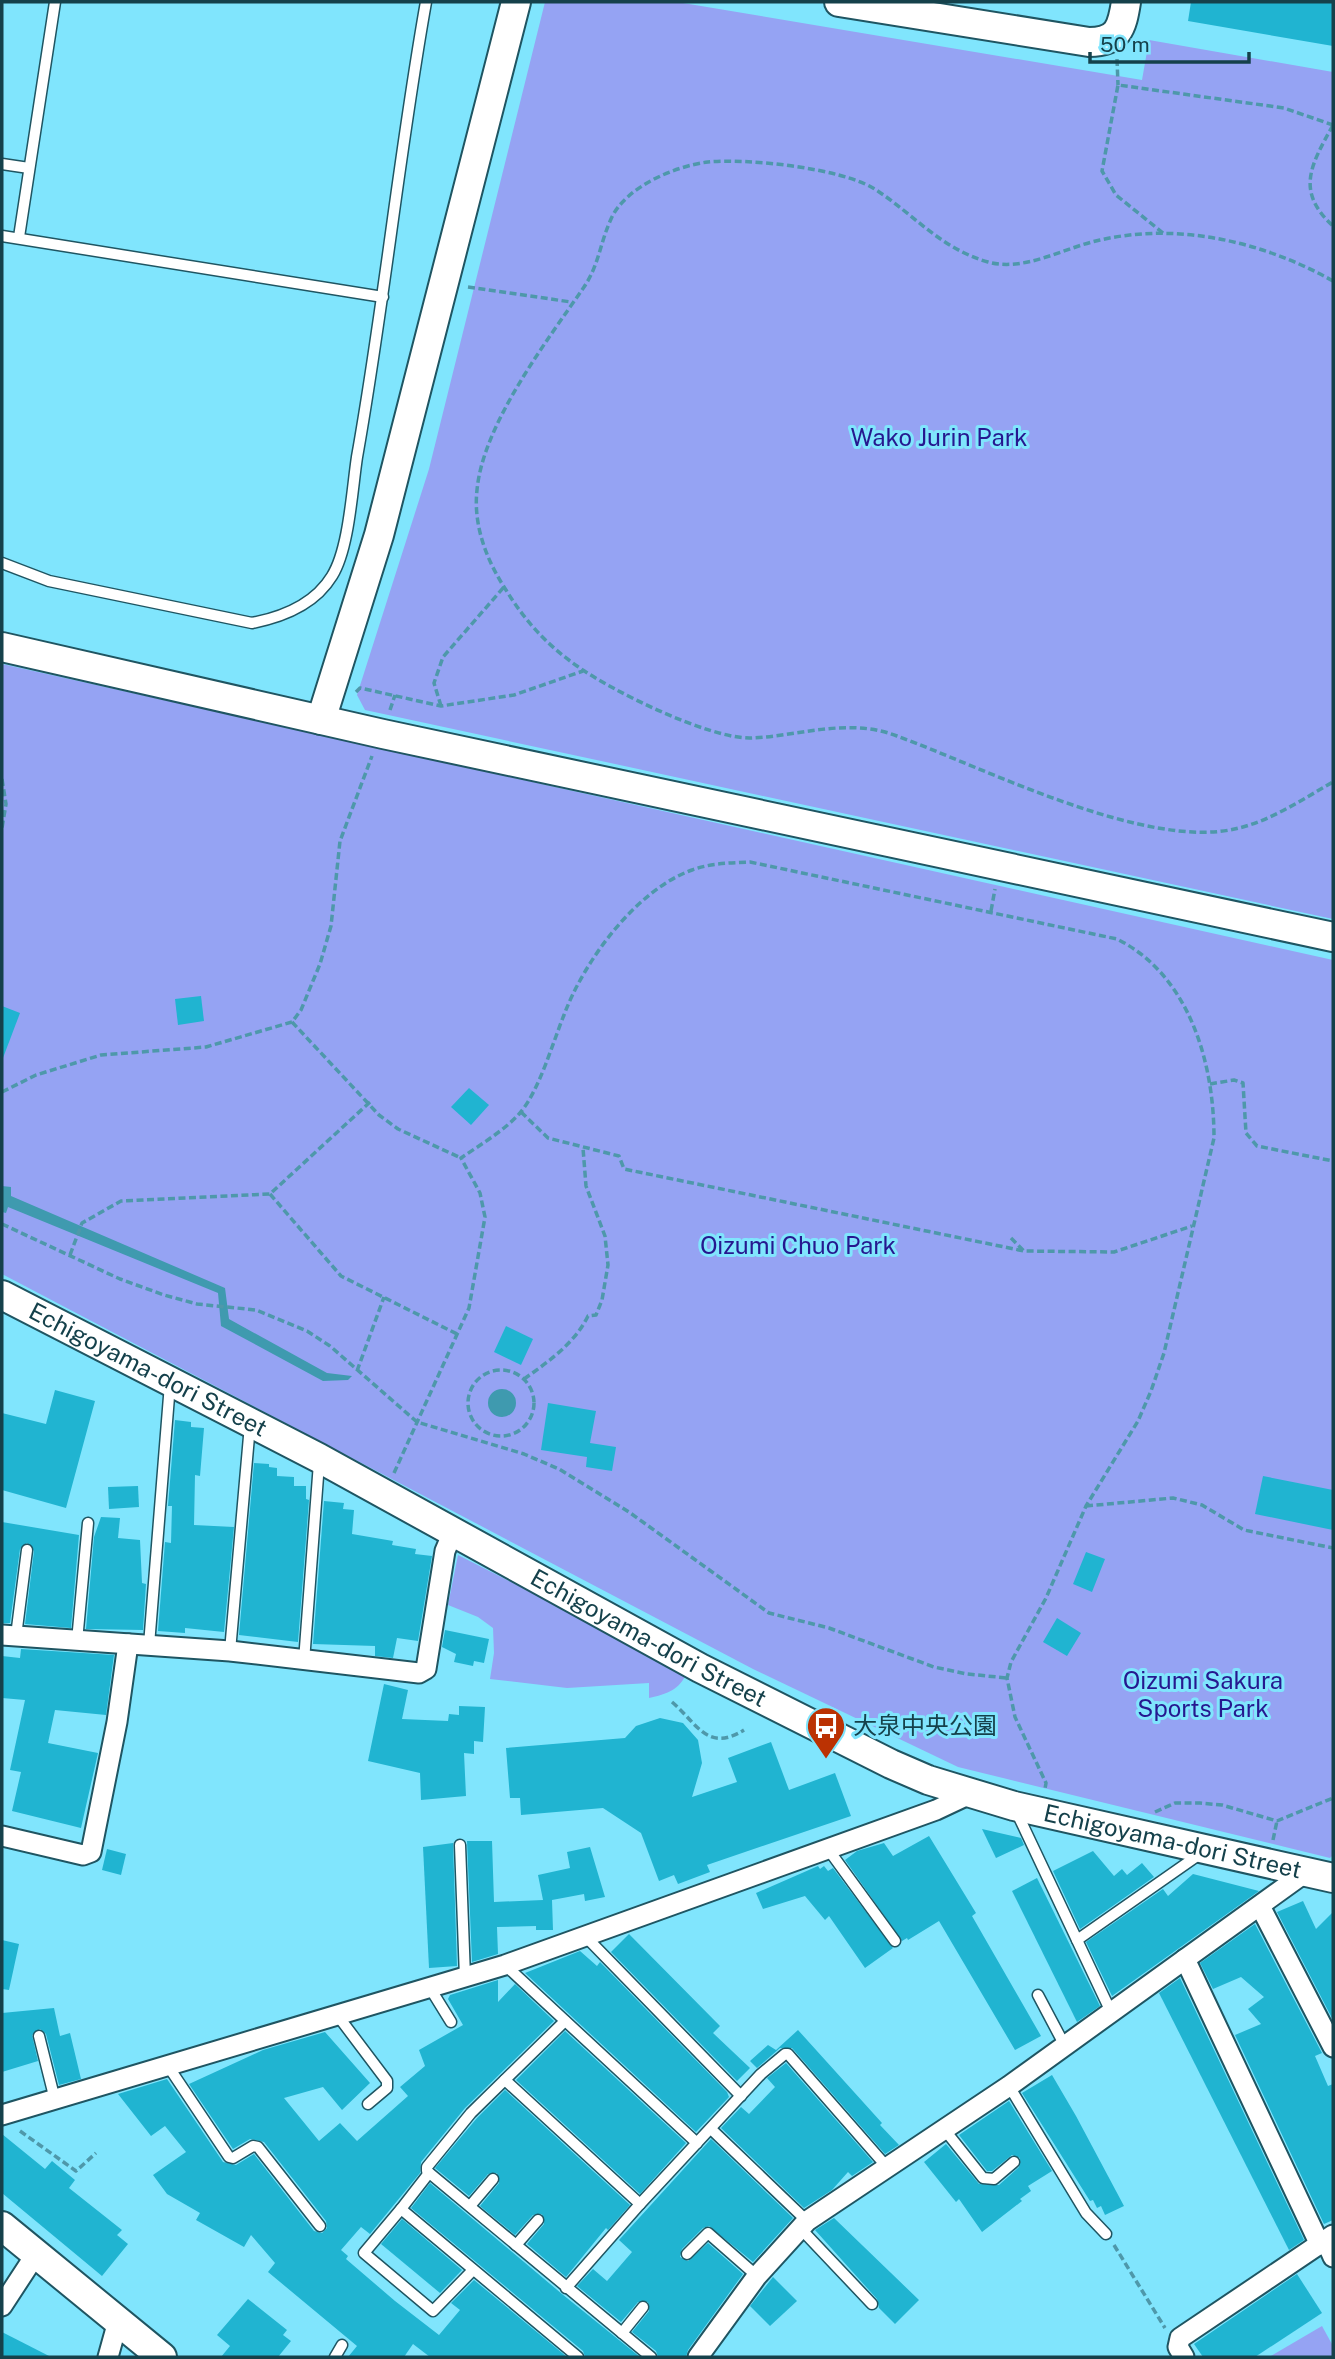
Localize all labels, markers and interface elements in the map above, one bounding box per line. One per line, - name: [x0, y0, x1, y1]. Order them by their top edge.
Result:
- scale bar: [1090, 21, 1249, 65]
- text: 50 m: [1100, 32, 1150, 57]
- park label: Wako Jurin Park: [850, 423, 1028, 451]
- park label: Oizumi Chuo Park: [700, 1231, 896, 1259]
- street label: Echigoyama-dori Street: [25, 1296, 272, 1442]
- street label: Echigoyama-dori Street: [526, 1562, 771, 1712]
- park label: Oizumi Sakura Sports Park: [1123, 1666, 1283, 1722]
- bus stop icon: 大泉中央公園: [805, 1705, 847, 1760]
- place label: 大泉中央公園: [853, 1711, 997, 1739]
- street label: Echigoyama-dori Street: [1041, 1798, 1305, 1884]

